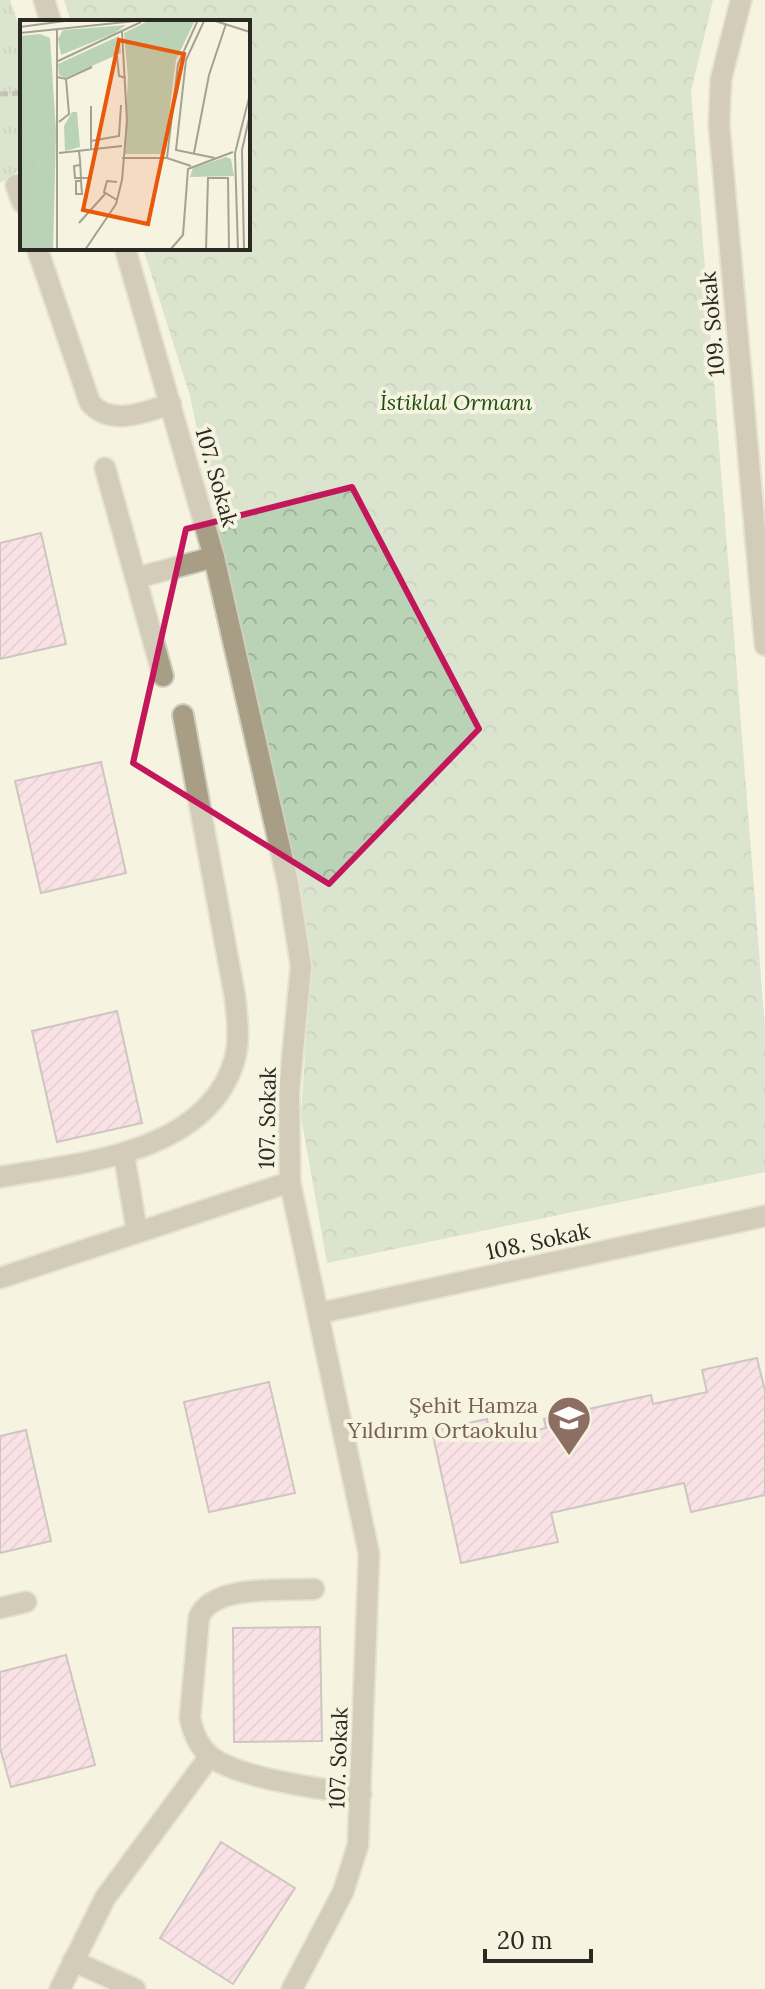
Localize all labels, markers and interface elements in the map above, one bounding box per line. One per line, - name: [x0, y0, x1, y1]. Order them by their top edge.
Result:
- inset map: [20, 20, 250, 250]
- street label: 109. Sokak: [693, 270, 731, 378]
- park label: İstiklal Ormanı: [380, 388, 532, 416]
- street label: 107. Sokak: [189, 424, 245, 530]
- street label: 107. Sokak: [252, 1067, 282, 1169]
- street label: 108. Sokak: [483, 1216, 593, 1266]
- place label: Şehit Hamza Yıldırım Ortaokulu: [347, 1391, 538, 1444]
- school or university icon: Şehit Hamza Yıldırım Ortaokulu: [545, 1394, 593, 1457]
- street label: 107. Sokak: [322, 1706, 354, 1809]
- scale bar: [485, 1913, 591, 1963]
- text: 20 m: [497, 1925, 553, 1956]

